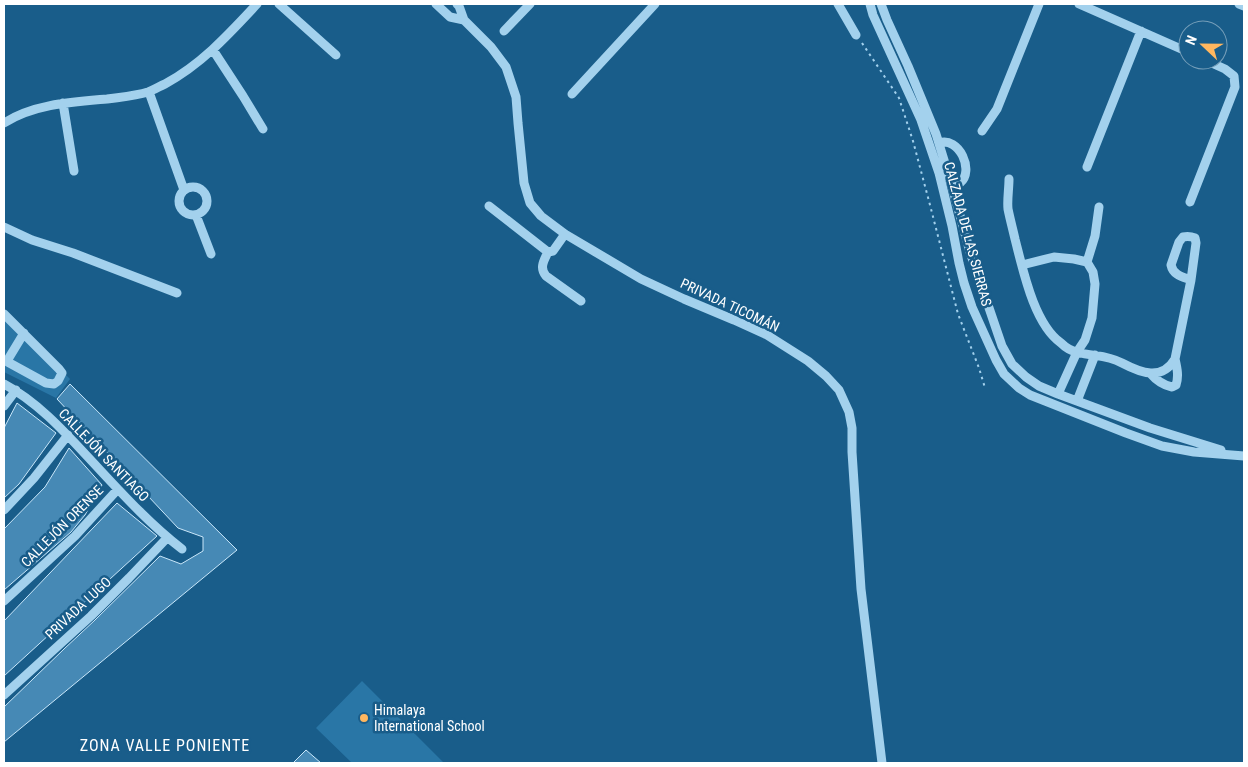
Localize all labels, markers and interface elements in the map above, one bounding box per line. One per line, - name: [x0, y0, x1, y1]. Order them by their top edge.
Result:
- north arrow: [1178, 20, 1228, 70]
- text: N: [1182, 33, 1200, 47]
- street label: CALZADA DE LAS SIERRAS: [941, 160, 995, 308]
- street label: PRIVADA TICOMÁN: [678, 274, 783, 335]
- street label: CALLEJÓN SANTIAGO: [56, 405, 153, 505]
- street label: CALLEJÓN ORENSE: [17, 481, 106, 570]
- street label: PRIVADA LUGO: [42, 573, 114, 643]
- place label: Himalaya International School: [374, 702, 485, 734]
- marker: Himalaya International School: [358, 712, 370, 724]
- district label: ZONA VALLE PONIENTE: [80, 736, 250, 755]

